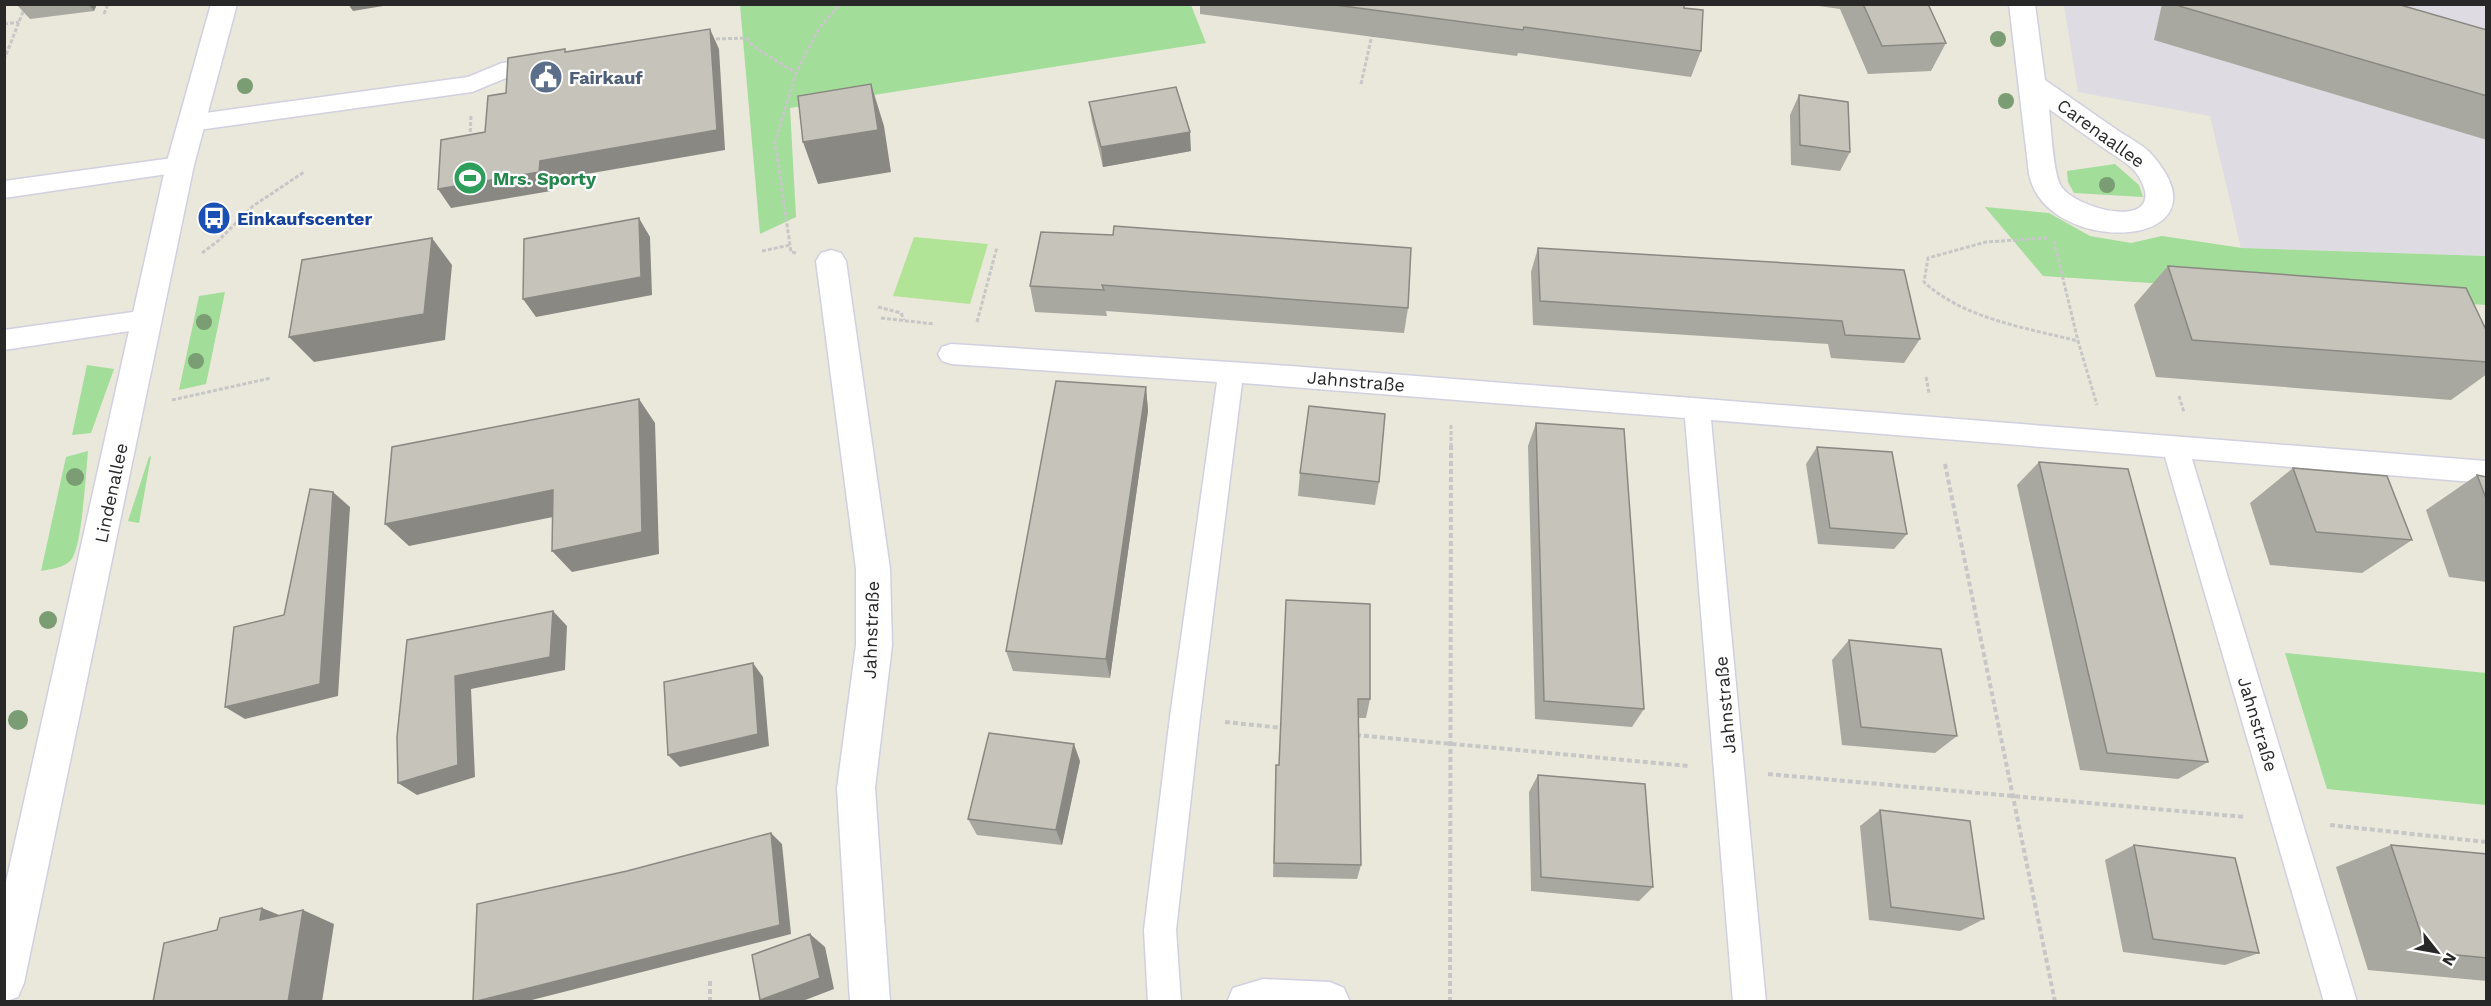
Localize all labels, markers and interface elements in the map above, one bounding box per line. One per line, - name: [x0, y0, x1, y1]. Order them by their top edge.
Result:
- public building icon: Fairkauf: [528, 59, 564, 95]
- place label: Fairkauf: [569, 67, 643, 88]
- street label: Carenaallee: [2053, 94, 2149, 172]
- sports icon: Mrs. Sporty: [452, 160, 488, 196]
- place label: Mrs. Sporty: [493, 168, 597, 189]
- bus stop icon: Einkaufscenter: [196, 200, 232, 236]
- place label: Einkaufscenter: [237, 208, 372, 229]
- street label: Jahnstraße: [1306, 366, 1406, 396]
- street label: Lindenallee: [90, 441, 132, 545]
- street label: Jahnstraße: [859, 581, 883, 679]
- street label: Jahnstraße: [1710, 655, 1740, 755]
- street label: Jahnstraße: [2234, 674, 2282, 774]
- north arrow: [2407, 922, 2467, 982]
- text: N: [2438, 949, 2461, 969]

